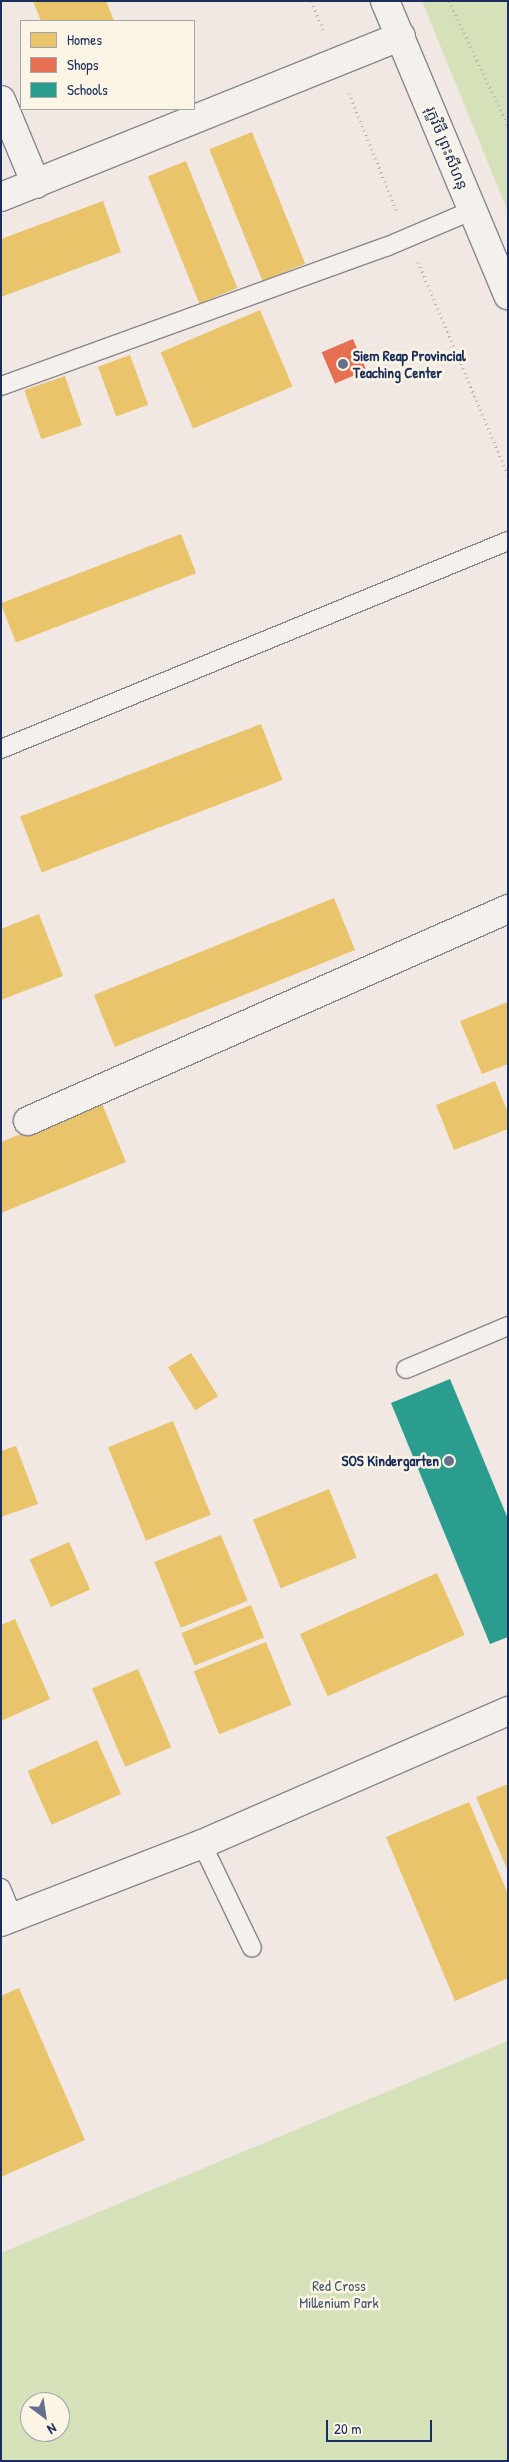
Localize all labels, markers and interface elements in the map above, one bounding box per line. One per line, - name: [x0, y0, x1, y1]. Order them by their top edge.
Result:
- legend: [20, 20, 195, 110]
- text: Homes: [67, 29, 102, 50]
- text: Shops: [67, 54, 98, 75]
- text: Schools: [67, 79, 108, 100]
- street label: រុក្ខវិថី ព្រះសីហនុ: [422, 104, 472, 192]
- place label: Siem Reap Provincial Teaching Center: [353, 346, 466, 381]
- marker: Siem Reap Provincial Teaching Center: [337, 358, 349, 370]
- place label: SOS Kindergarten: [342, 1452, 439, 1470]
- marker: SOS Kindergarten: [443, 1455, 455, 1467]
- park label: Red Cross Millenium Park: [299, 2276, 379, 2311]
- north arrow: [20, 2392, 70, 2442]
- scale bar: [329, 2410, 435, 2442]
- text: 20 m: [334, 2418, 361, 2439]
- text: N: [44, 2419, 61, 2439]

